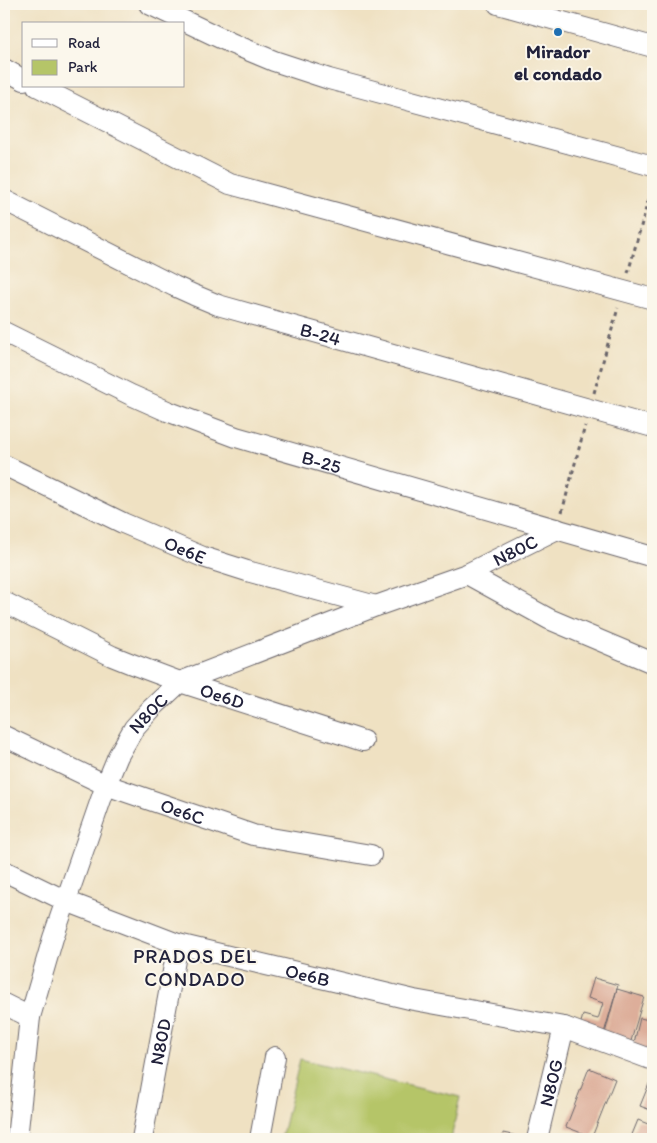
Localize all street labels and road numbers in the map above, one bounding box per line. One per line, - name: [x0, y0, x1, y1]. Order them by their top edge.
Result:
- street label: B-24: [297, 318, 343, 351]
- street label: B-25: [299, 446, 344, 479]
- street label: N80C: [489, 530, 541, 571]
- street label: Oe6E: [161, 531, 210, 569]
- street label: Oe6D: [197, 678, 247, 714]
- street label: N80C: [124, 688, 173, 738]
- street label: Oe6C: [157, 793, 207, 830]
- street label: Oe6B: [283, 959, 332, 992]
- street label: N80D: [145, 1017, 176, 1067]
- street label: N80G: [534, 1057, 568, 1109]

